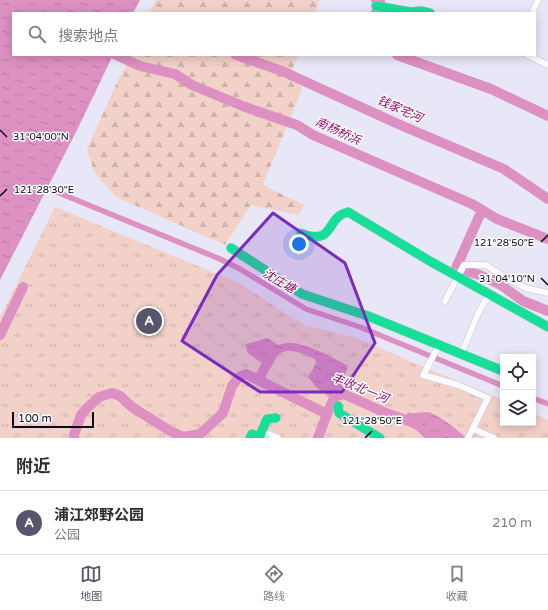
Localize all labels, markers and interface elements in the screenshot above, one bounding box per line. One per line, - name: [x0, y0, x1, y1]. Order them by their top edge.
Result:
- search box: [12, 12, 536, 56]
- icon: search: [26, 23, 48, 45]
- text: 搜索地点: [58, 27, 118, 45]
- water label: 钱家宅河: [375, 93, 427, 126]
- water label: 南杨桥浜: [313, 115, 364, 148]
- text: 31°04'00"N: [13, 131, 69, 143]
- text: 121°28'30"E: [14, 184, 74, 196]
- your location: [289, 234, 309, 254]
- text: 121°28'50"E: [474, 237, 534, 249]
- water label: 沈庄塘: [260, 266, 300, 297]
- text: 31°04'10"N: [479, 273, 535, 285]
- pin: A: [136, 306, 162, 336]
- map controls: [500, 354, 536, 426]
- button: locate: [500, 354, 536, 390]
- water label: 丰收北一河: [330, 370, 392, 406]
- button: layers: [500, 390, 536, 426]
- scale bar: [12, 410, 94, 429]
- text: 100 m: [18, 412, 52, 425]
- text: 121°28'50"E: [342, 415, 402, 427]
- text: 附近: [16, 456, 50, 477]
- text: 浦江郊野公园: [54, 506, 144, 524]
- text: A: [24, 515, 34, 531]
- text: 210 m: [492, 515, 532, 531]
- text: 公园: [54, 527, 80, 543]
- tab: 地图: [80, 563, 102, 603]
- tab: 路线: [263, 563, 285, 603]
- tab: 收藏: [446, 563, 468, 603]

